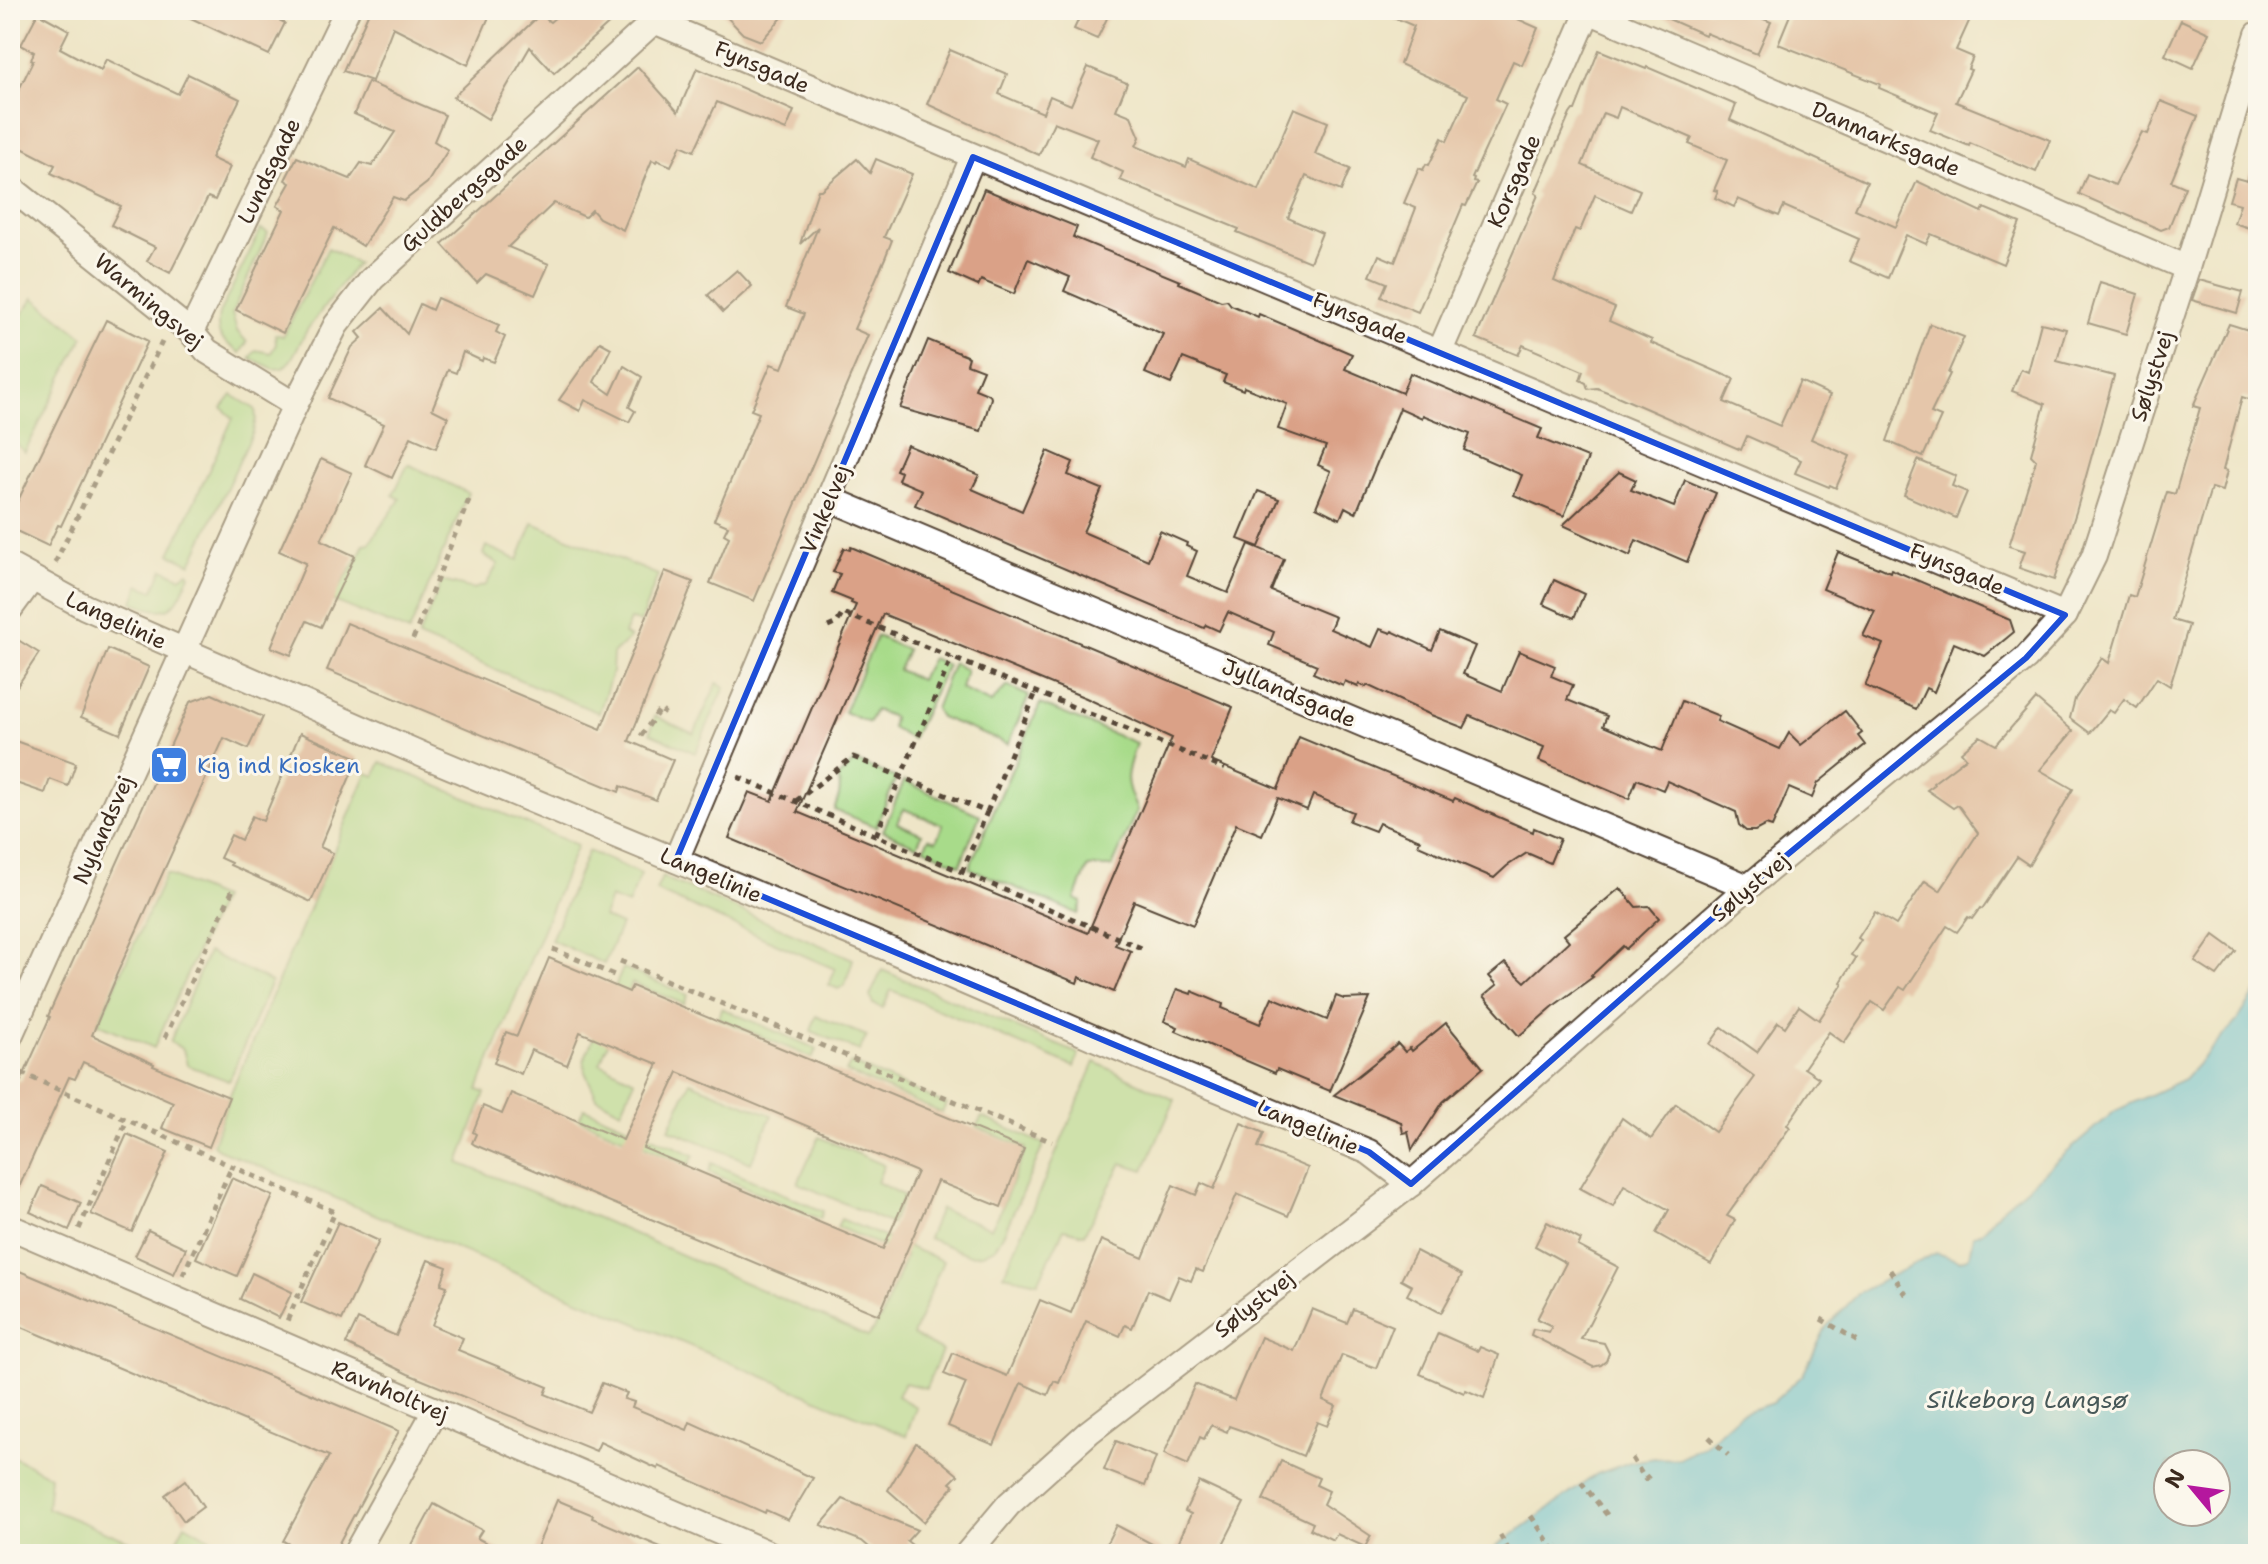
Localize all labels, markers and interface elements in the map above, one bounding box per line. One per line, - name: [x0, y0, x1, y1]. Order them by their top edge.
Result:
- street label: Fynsgade: [710, 34, 814, 100]
- street label: Danmarksgade: [1807, 95, 1965, 183]
- street label: Lundsgade: [231, 113, 307, 229]
- street label: Guldbergsgade: [394, 129, 534, 259]
- street label: Korsgade: [1481, 130, 1547, 232]
- street label: Warmingsvej: [88, 247, 210, 355]
- street label: Fynsgade: [1308, 285, 1412, 351]
- street label: Sølystvej: [2124, 327, 2180, 425]
- street label: Vinkelvej: [793, 460, 857, 558]
- street label: Fynsgade: [1905, 536, 2009, 602]
- street label: Langelinie: [61, 584, 171, 656]
- street label: Jyllandsgade: [1217, 652, 1361, 734]
- supermarket icon: Kig ind Kiosken: [148, 744, 190, 786]
- place label: Kig ind Kiosken: [197, 751, 360, 780]
- street label: Nylandsvej: [66, 771, 140, 889]
- street label: Langelinie: [655, 840, 767, 910]
- street label: Sølystvej: [1705, 846, 1795, 928]
- street label: Langelinie: [1252, 1092, 1364, 1162]
- street label: Sølystvej: [1208, 1264, 1300, 1344]
- street label: Ravnholtvej: [327, 1353, 453, 1429]
- water label: Silkeborg Langsø: [1927, 1384, 2129, 1416]
- north arrow: [2152, 1448, 2232, 1528]
- text: N: [2158, 1464, 2192, 1493]

